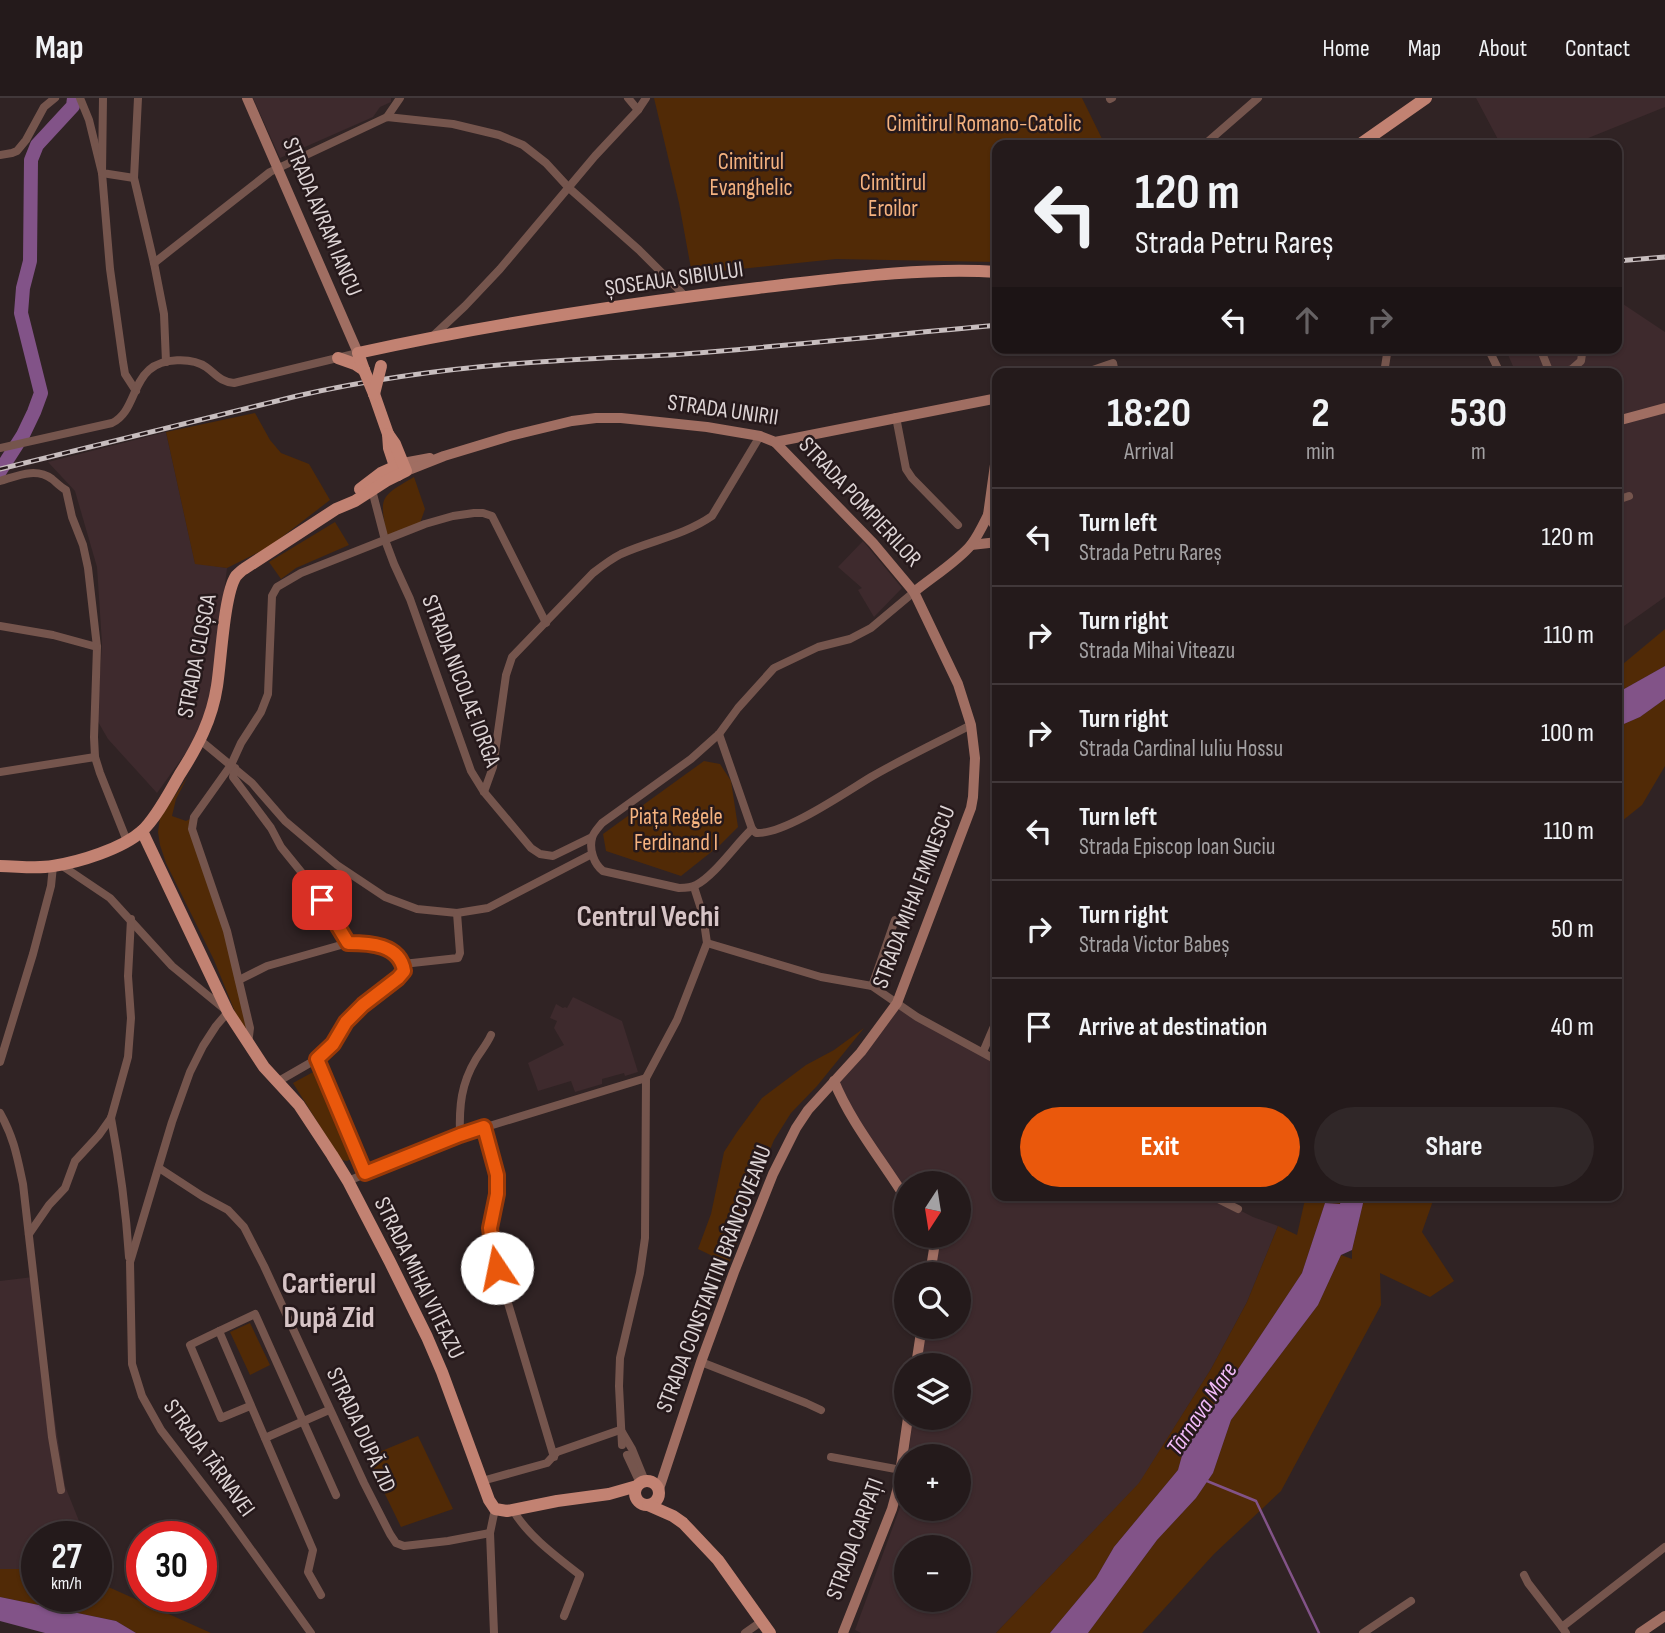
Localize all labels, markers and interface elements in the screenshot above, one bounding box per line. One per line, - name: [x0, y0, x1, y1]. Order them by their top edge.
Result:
- text: Map: [35, 28, 84, 68]
- text: Home: [1322, 34, 1370, 63]
- text: Map: [1408, 34, 1441, 63]
- text: About: [1479, 34, 1527, 63]
- text: Contact: [1565, 34, 1630, 63]
- park label: Cimitirul Romano-Catolic: [886, 110, 1082, 138]
- street label: STRADA AVRAM IANCU: [276, 133, 368, 301]
- park label: Cimitirul Evanghelic: [709, 148, 793, 202]
- text: 120 m: [1135, 164, 1240, 223]
- icon: left: [1020, 168, 1111, 259]
- park label: Cimitirul Eroilor: [860, 169, 926, 223]
- text: Strada Petru Rareș: [1135, 224, 1334, 263]
- street label: ȘOSEAUA SIBIULUI: [603, 255, 745, 303]
- icon: left: [1215, 301, 1253, 339]
- icon: ahead: [1288, 301, 1326, 339]
- icon: right: [1361, 301, 1399, 339]
- street label: STRADA UNIRII: [666, 388, 780, 432]
- text: 18:20: [1107, 388, 1191, 439]
- text: 2: [1311, 388, 1330, 439]
- text: 530: [1450, 388, 1507, 439]
- street label: STRADA POMPIERILOR: [793, 431, 928, 573]
- text: Arrival: [1124, 438, 1174, 466]
- text: min: [1306, 438, 1335, 466]
- text: m: [1471, 438, 1486, 466]
- text: Turn left: [1079, 508, 1157, 539]
- icon: left: [1020, 518, 1058, 556]
- text: 120 m: [1541, 522, 1594, 553]
- text: Strada Petru Rareș: [1079, 539, 1222, 567]
- street label: STRADA NICOLAE IORGA: [415, 591, 507, 771]
- street label: STRADA CLOȘCA: [171, 592, 223, 720]
- text: Turn right: [1079, 606, 1168, 637]
- icon: right: [1020, 616, 1058, 654]
- text: 110 m: [1543, 620, 1594, 651]
- text: Strada Mihai Viteazu: [1079, 637, 1235, 665]
- text: Turn right: [1079, 704, 1168, 735]
- icon: right: [1020, 714, 1058, 752]
- text: 100 m: [1541, 718, 1594, 749]
- text: Strada Cardinal Iuliu Hossu: [1079, 735, 1283, 763]
- street label: STRADA MIHAI EMINESCU: [866, 802, 962, 992]
- text: Turn left: [1079, 802, 1157, 833]
- park label: Piața Regele Ferdinand I: [629, 803, 723, 857]
- icon: left: [1020, 812, 1058, 850]
- text: 110 m: [1543, 816, 1594, 847]
- text: Strada Episcop Ioan Suciu: [1079, 833, 1276, 861]
- pin: [292, 870, 352, 930]
- icon: arrive: [303, 881, 341, 919]
- district label: Centrul Vechi: [576, 899, 720, 935]
- text: Turn right: [1079, 900, 1168, 931]
- icon: right: [1020, 910, 1058, 948]
- text: 50 m: [1551, 914, 1594, 945]
- text: Strada Victor Babeș: [1079, 931, 1230, 959]
- icon: arrive: [1020, 1008, 1058, 1046]
- text: Arrive at destination: [1079, 1012, 1267, 1043]
- text: 40 m: [1551, 1012, 1594, 1043]
- button: Exit: [1020, 1107, 1300, 1187]
- button: Share: [1314, 1107, 1594, 1187]
- street label: STRADA CONSTANTIN BRÂNCOVEANU: [650, 1141, 778, 1417]
- north arrow: [894, 1171, 971, 1248]
- map controls: [894, 1171, 971, 1612]
- street label: STRADA MIHAI VITEAZU: [368, 1192, 470, 1364]
- position arrow: [460, 1231, 534, 1305]
- button: search: [894, 1262, 971, 1339]
- district label: Cartierul După Zid: [282, 1266, 376, 1336]
- button: layers: [894, 1353, 971, 1430]
- water label: Târnava Mare: [1160, 1357, 1244, 1461]
- street label: STRADA DUPĂ ZID: [320, 1363, 402, 1497]
- street label: STRADA TÂRNAVEI: [157, 1394, 261, 1522]
- button: +: [894, 1444, 971, 1521]
- street label: STRADA CARPAȚI: [820, 1474, 890, 1604]
- speed limit sign: 30: [126, 1521, 217, 1612]
- button: −: [894, 1535, 971, 1612]
- text: 27: [51, 1536, 82, 1579]
- text: km/h: [51, 1573, 82, 1594]

